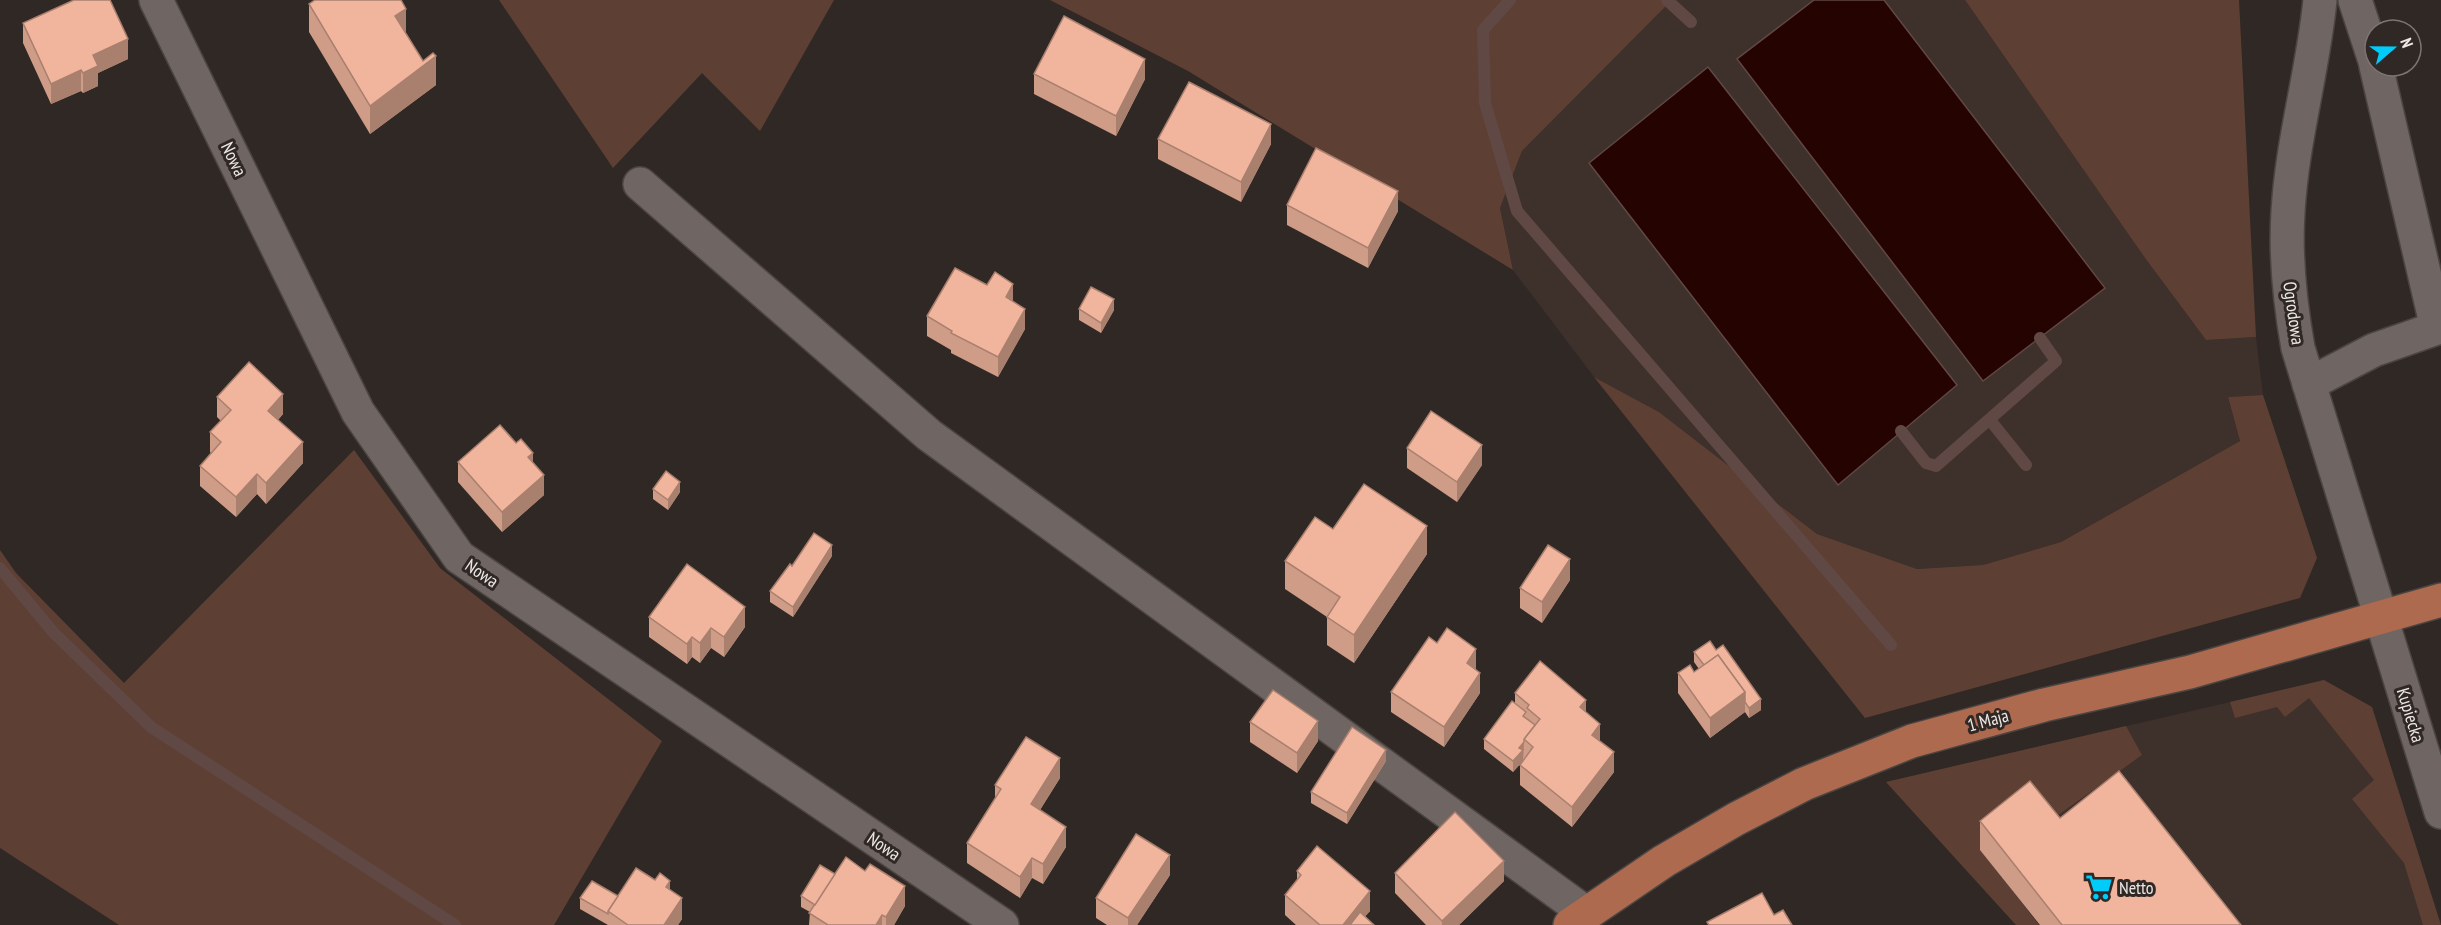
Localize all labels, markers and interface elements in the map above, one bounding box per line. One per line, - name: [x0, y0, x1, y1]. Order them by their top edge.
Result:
- north arrow: [2363, 18, 2423, 78]
- text: N: [2396, 35, 2418, 50]
- street label: Nowa: [216, 138, 252, 180]
- street label: Ogrodowa: [2278, 280, 2310, 346]
- street label: Nowa: [461, 554, 503, 592]
- street label: Kupiecka: [2392, 685, 2430, 745]
- street label: 1 Maja: [1965, 704, 2011, 736]
- street label: Nowa: [863, 827, 905, 865]
- supermarket icon: Netto: [2084, 872, 2114, 902]
- place label: Netto: [2119, 876, 2154, 899]

